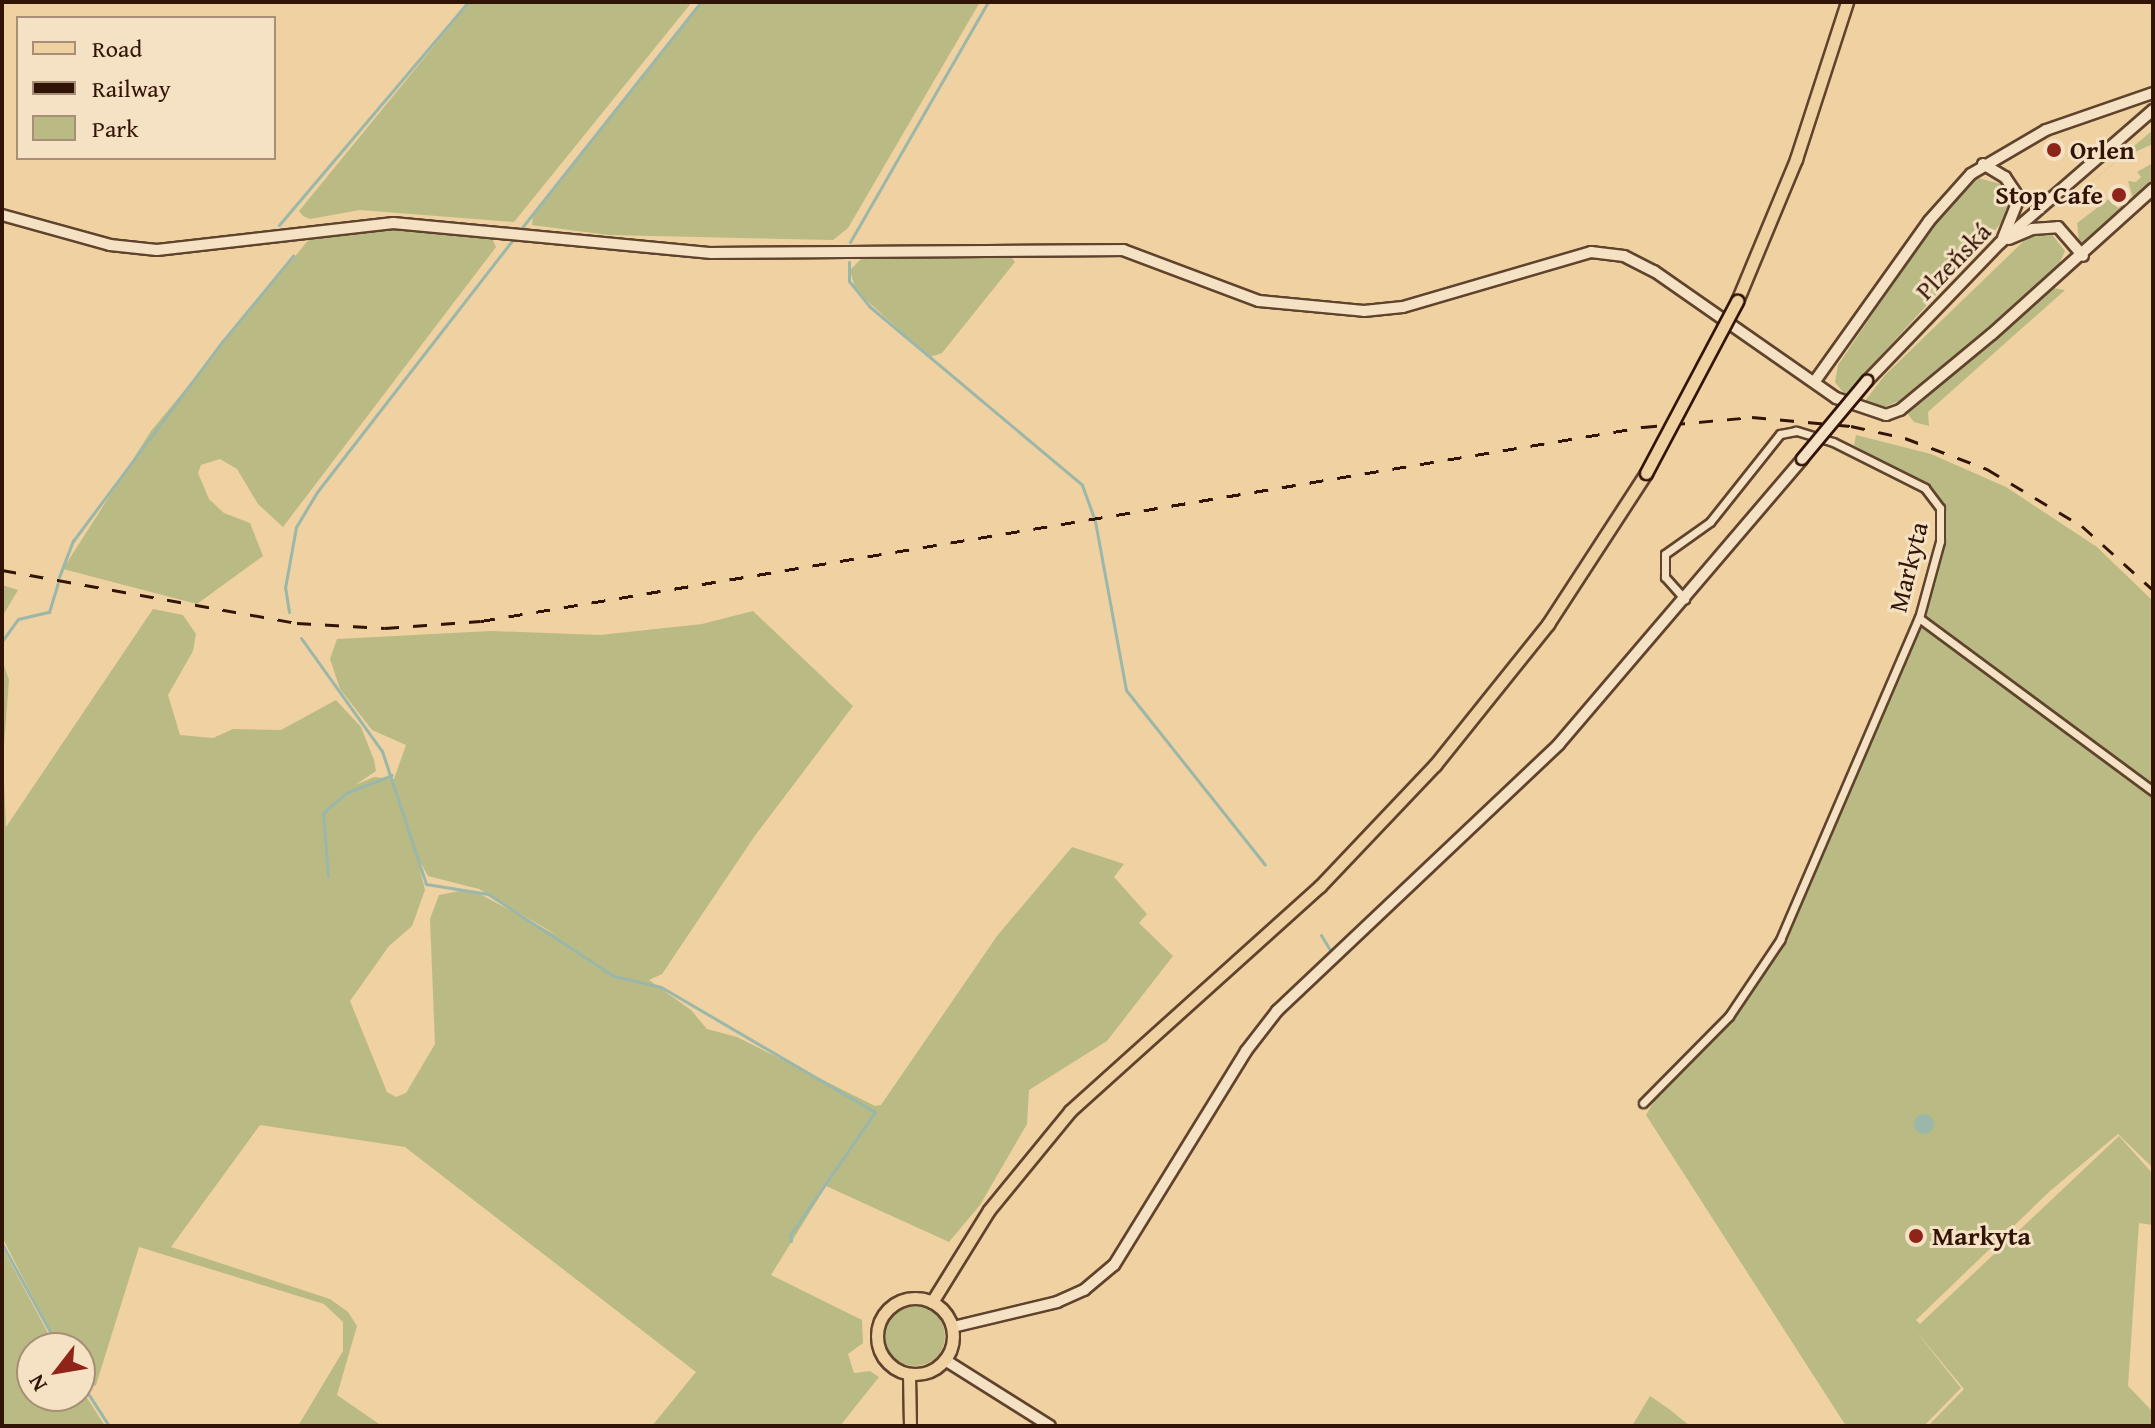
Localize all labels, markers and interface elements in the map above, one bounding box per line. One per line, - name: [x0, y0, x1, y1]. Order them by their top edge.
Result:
- legend: [16, 16, 276, 160]
- text: Road: [92, 31, 142, 66]
- text: Railway: [92, 71, 171, 106]
- text: Park: [92, 111, 138, 146]
- place label: Orlen: [2070, 134, 2135, 166]
- marker: Orlen: [2045, 141, 2063, 159]
- place label: Stop Cafe: [1995, 179, 2103, 211]
- marker: Stop Cafe: [2110, 186, 2128, 204]
- street label: Plzeňská: [1909, 216, 1997, 306]
- street label: Markyta: [1882, 519, 1934, 615]
- place label: Markyta: [1932, 1220, 2031, 1252]
- marker: Markyta: [1907, 1227, 1925, 1245]
- north arrow: [16, 1332, 96, 1412]
- text: N: [20, 1369, 55, 1398]

